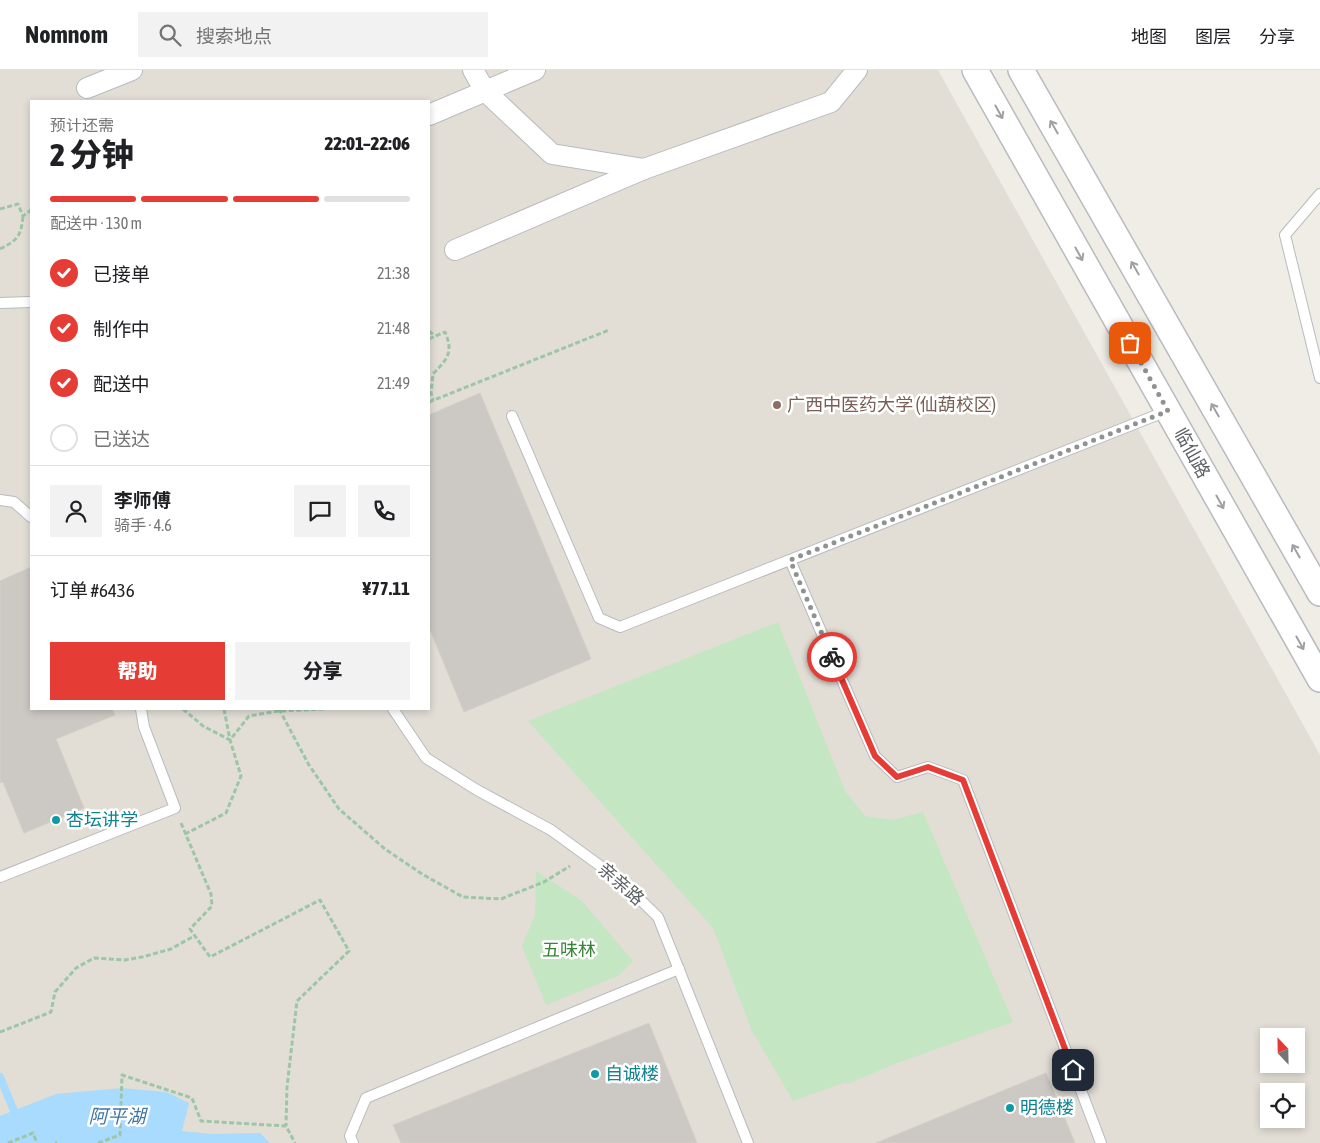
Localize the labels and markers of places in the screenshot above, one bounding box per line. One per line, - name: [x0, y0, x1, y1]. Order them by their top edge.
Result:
- pin: [1109, 322, 1151, 364]
- place label: 广西中医药大学 (仙葫校区): [787, 394, 996, 415]
- marker: 广西中医药大学 (仙葫校区): [771, 399, 783, 411]
- place label: 杏坛讲学: [66, 809, 138, 830]
- marker: 杏坛讲学: [50, 814, 62, 826]
- pin: [1052, 1049, 1094, 1091]
- place label: 自诚楼: [605, 1063, 659, 1084]
- marker: 自诚楼: [589, 1068, 601, 1080]
- place label: 明德楼: [1020, 1097, 1074, 1118]
- marker: 明德楼: [1004, 1102, 1016, 1114]

